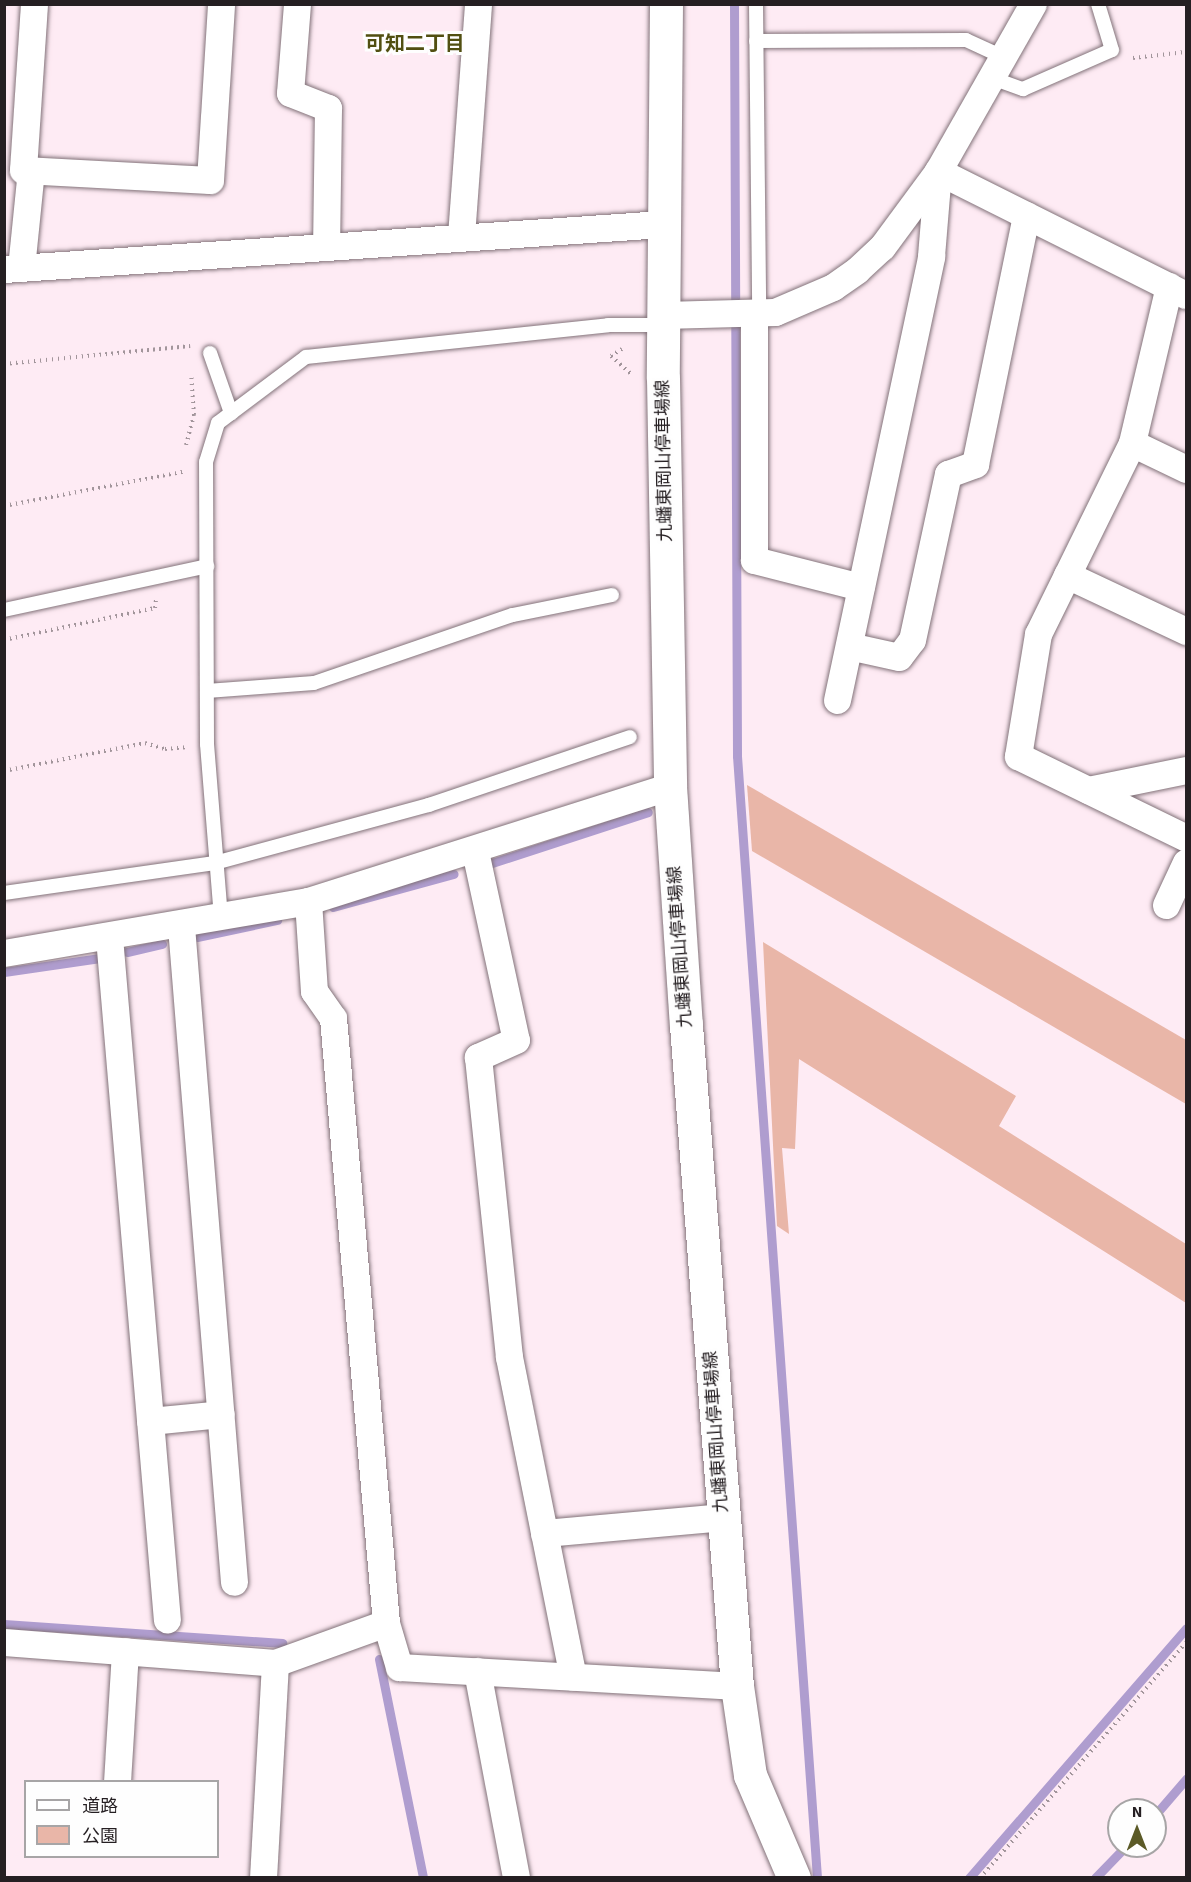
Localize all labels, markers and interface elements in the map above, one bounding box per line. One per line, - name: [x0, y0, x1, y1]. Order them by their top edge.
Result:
- district label: 可知二丁目: [365, 32, 465, 56]
- street label: 九蟠東岡山停車場線: [653, 380, 677, 542]
- street label: 九蟠東岡山停車場線: [665, 865, 697, 1029]
- street label: 九蟠東岡山停車場線: [701, 1350, 733, 1514]
- legend: [24, 1780, 219, 1858]
- text: 道路: [82, 1794, 118, 1819]
- north arrow: [1107, 1798, 1167, 1858]
- text: N: [1132, 1801, 1142, 1823]
- text: 公園: [82, 1824, 118, 1849]

